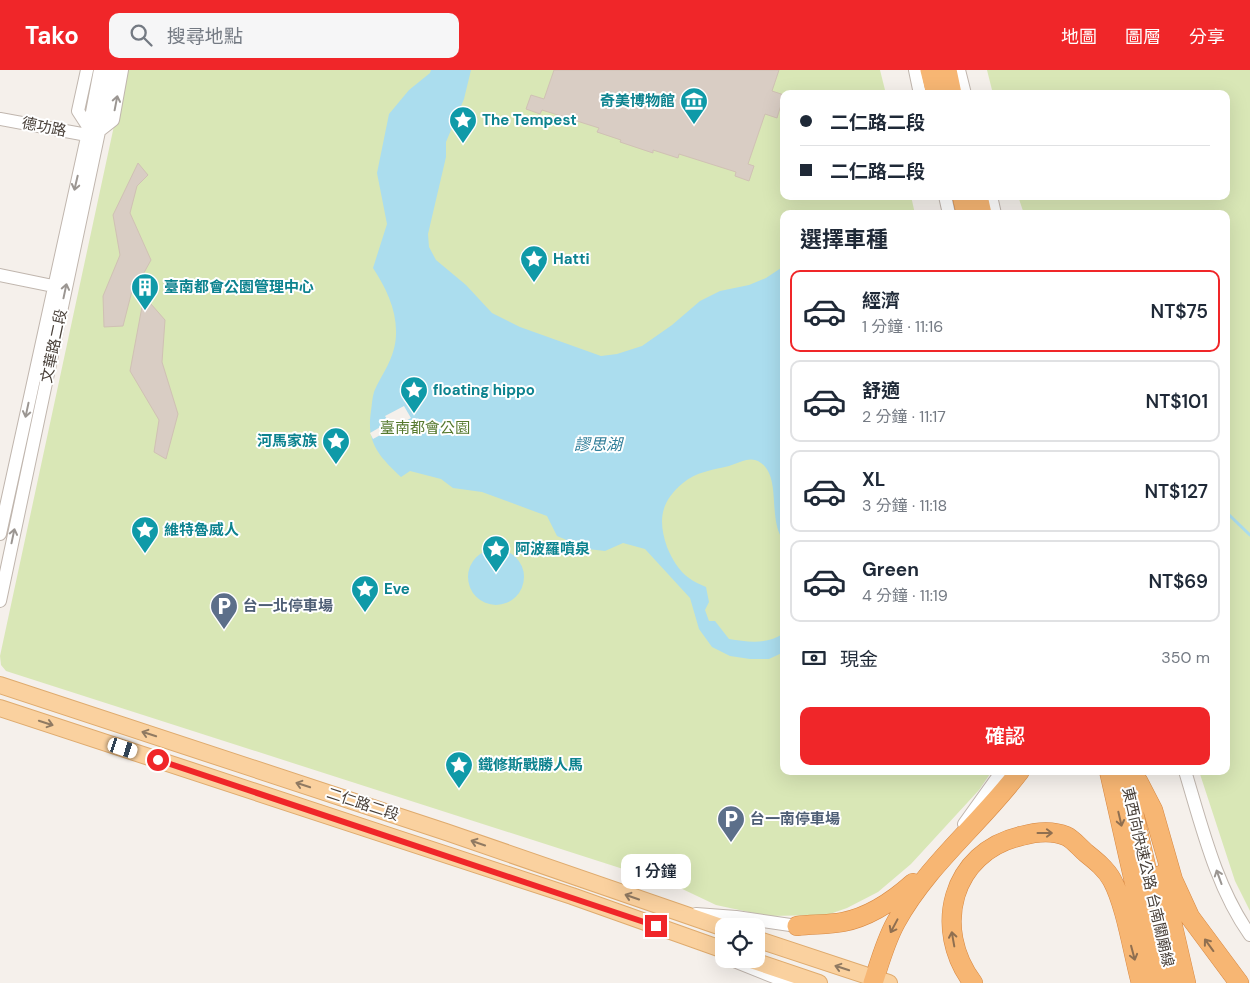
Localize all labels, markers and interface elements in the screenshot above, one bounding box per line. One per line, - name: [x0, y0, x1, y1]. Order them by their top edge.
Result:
- search box: [109, 13, 459, 58]
- text: Tako: [25, 20, 79, 51]
- icon: search: [127, 21, 155, 49]
- text: 搜尋地點: [167, 24, 243, 49]
- text: 地圖: [1061, 25, 1097, 49]
- text: 圖層: [1125, 25, 1161, 49]
- text: 分享: [1189, 25, 1225, 49]
- museum icon: 奇美博物館: [679, 86, 709, 125]
- place label: 奇美博物館: [600, 91, 675, 111]
- one-way arrow: [111, 96, 121, 112]
- place icon: The Tempest: [448, 105, 478, 144]
- place label: The Tempest: [482, 110, 577, 130]
- text: 二仁路二段: [830, 110, 925, 135]
- street label: 德功路: [20, 113, 68, 141]
- text: 二仁路二段: [830, 159, 925, 184]
- one-way arrow: [71, 174, 80, 190]
- text: 選擇車種: [800, 225, 888, 254]
- place icon: Hatti: [519, 244, 549, 283]
- place label: Hatti: [553, 249, 590, 269]
- building icon: 臺南都會公園管理中心: [130, 272, 160, 311]
- place label: 臺南都會公園管理中心: [164, 277, 314, 297]
- one-way arrow: [61, 284, 70, 300]
- text: 經濟: [862, 288, 900, 313]
- icon: car: [802, 289, 847, 334]
- text: NT$75: [1151, 299, 1208, 324]
- street label: 文華路二段: [36, 307, 72, 385]
- text: 1 分鐘 · 11:16: [862, 316, 943, 337]
- place icon: floating hippo: [399, 375, 429, 414]
- text: 舒適: [862, 378, 900, 403]
- icon: car: [802, 379, 847, 424]
- place label: floating hippo: [433, 380, 535, 400]
- text: NT$101: [1146, 389, 1208, 414]
- one-way arrow: [22, 402, 31, 418]
- text: 2 分鐘 · 11:17: [862, 406, 946, 427]
- park label: 臺南都會公園: [380, 418, 470, 438]
- place icon: 河馬家族: [321, 426, 351, 465]
- place label: 河馬家族: [257, 431, 317, 451]
- water label: 謬思湖: [574, 434, 625, 455]
- text: XL: [862, 467, 885, 492]
- icon: car: [802, 469, 847, 514]
- text: NT$127: [1144, 479, 1208, 504]
- text: 3 分鐘 · 11:18: [862, 495, 947, 516]
- place icon: 維特魯威人: [130, 515, 160, 554]
- place label: 維特魯威人: [164, 520, 239, 540]
- one-way arrow: [9, 528, 19, 544]
- place icon: 阿波羅噴泉: [481, 534, 511, 573]
- place label: 阿波羅噴泉: [515, 539, 590, 559]
- text: Green: [862, 557, 919, 582]
- icon: car: [802, 559, 847, 604]
- text: NT$69: [1148, 569, 1208, 594]
- place icon: Eve: [350, 574, 380, 613]
- place label: Eve: [384, 579, 410, 599]
- text: 4 分鐘 · 11:19: [862, 585, 948, 606]
- parking icon: 台一北停車場: [209, 591, 239, 630]
- place label: 台一北停車場: [243, 596, 333, 616]
- icon: cash: [800, 644, 828, 672]
- text: 現金: [840, 647, 878, 672]
- text: 350 m: [1161, 647, 1210, 668]
- button: 確認: [800, 707, 1210, 765]
- one-way arrow: [38, 719, 54, 728]
- one-way arrow: [141, 729, 157, 739]
- car: [106, 736, 139, 760]
- route start: [147, 749, 169, 771]
- place icon: 鐵修斯戰勝人馬: [444, 750, 474, 789]
- place label: 鐵修斯戰勝人馬: [478, 755, 583, 775]
- one-way arrow: [296, 780, 312, 789]
- street label: 二仁路二段: [324, 783, 402, 825]
- street label: 東西向快速公路 台南關廟線: [1118, 785, 1178, 969]
- parking icon: 台一南停車場: [716, 804, 746, 843]
- place label: 台一南停車場: [750, 809, 840, 829]
- one-way arrow: [1116, 810, 1125, 826]
- one-way arrow: [1036, 828, 1052, 838]
- one-way arrow: [471, 838, 487, 847]
- callout: 1 分鐘: [621, 854, 691, 888]
- text: 1 分鐘: [635, 861, 677, 882]
- one-way arrow: [1214, 870, 1223, 885]
- one-way arrow: [625, 892, 640, 901]
- route end: [645, 915, 667, 937]
- map controls: [715, 918, 765, 968]
- button: locate: [715, 918, 765, 968]
- one-way arrow: [889, 918, 899, 933]
- one-way arrow: [948, 932, 957, 948]
- one-way arrow: [1203, 939, 1214, 952]
- one-way arrow: [1129, 945, 1138, 961]
- one-way arrow: [835, 963, 851, 972]

